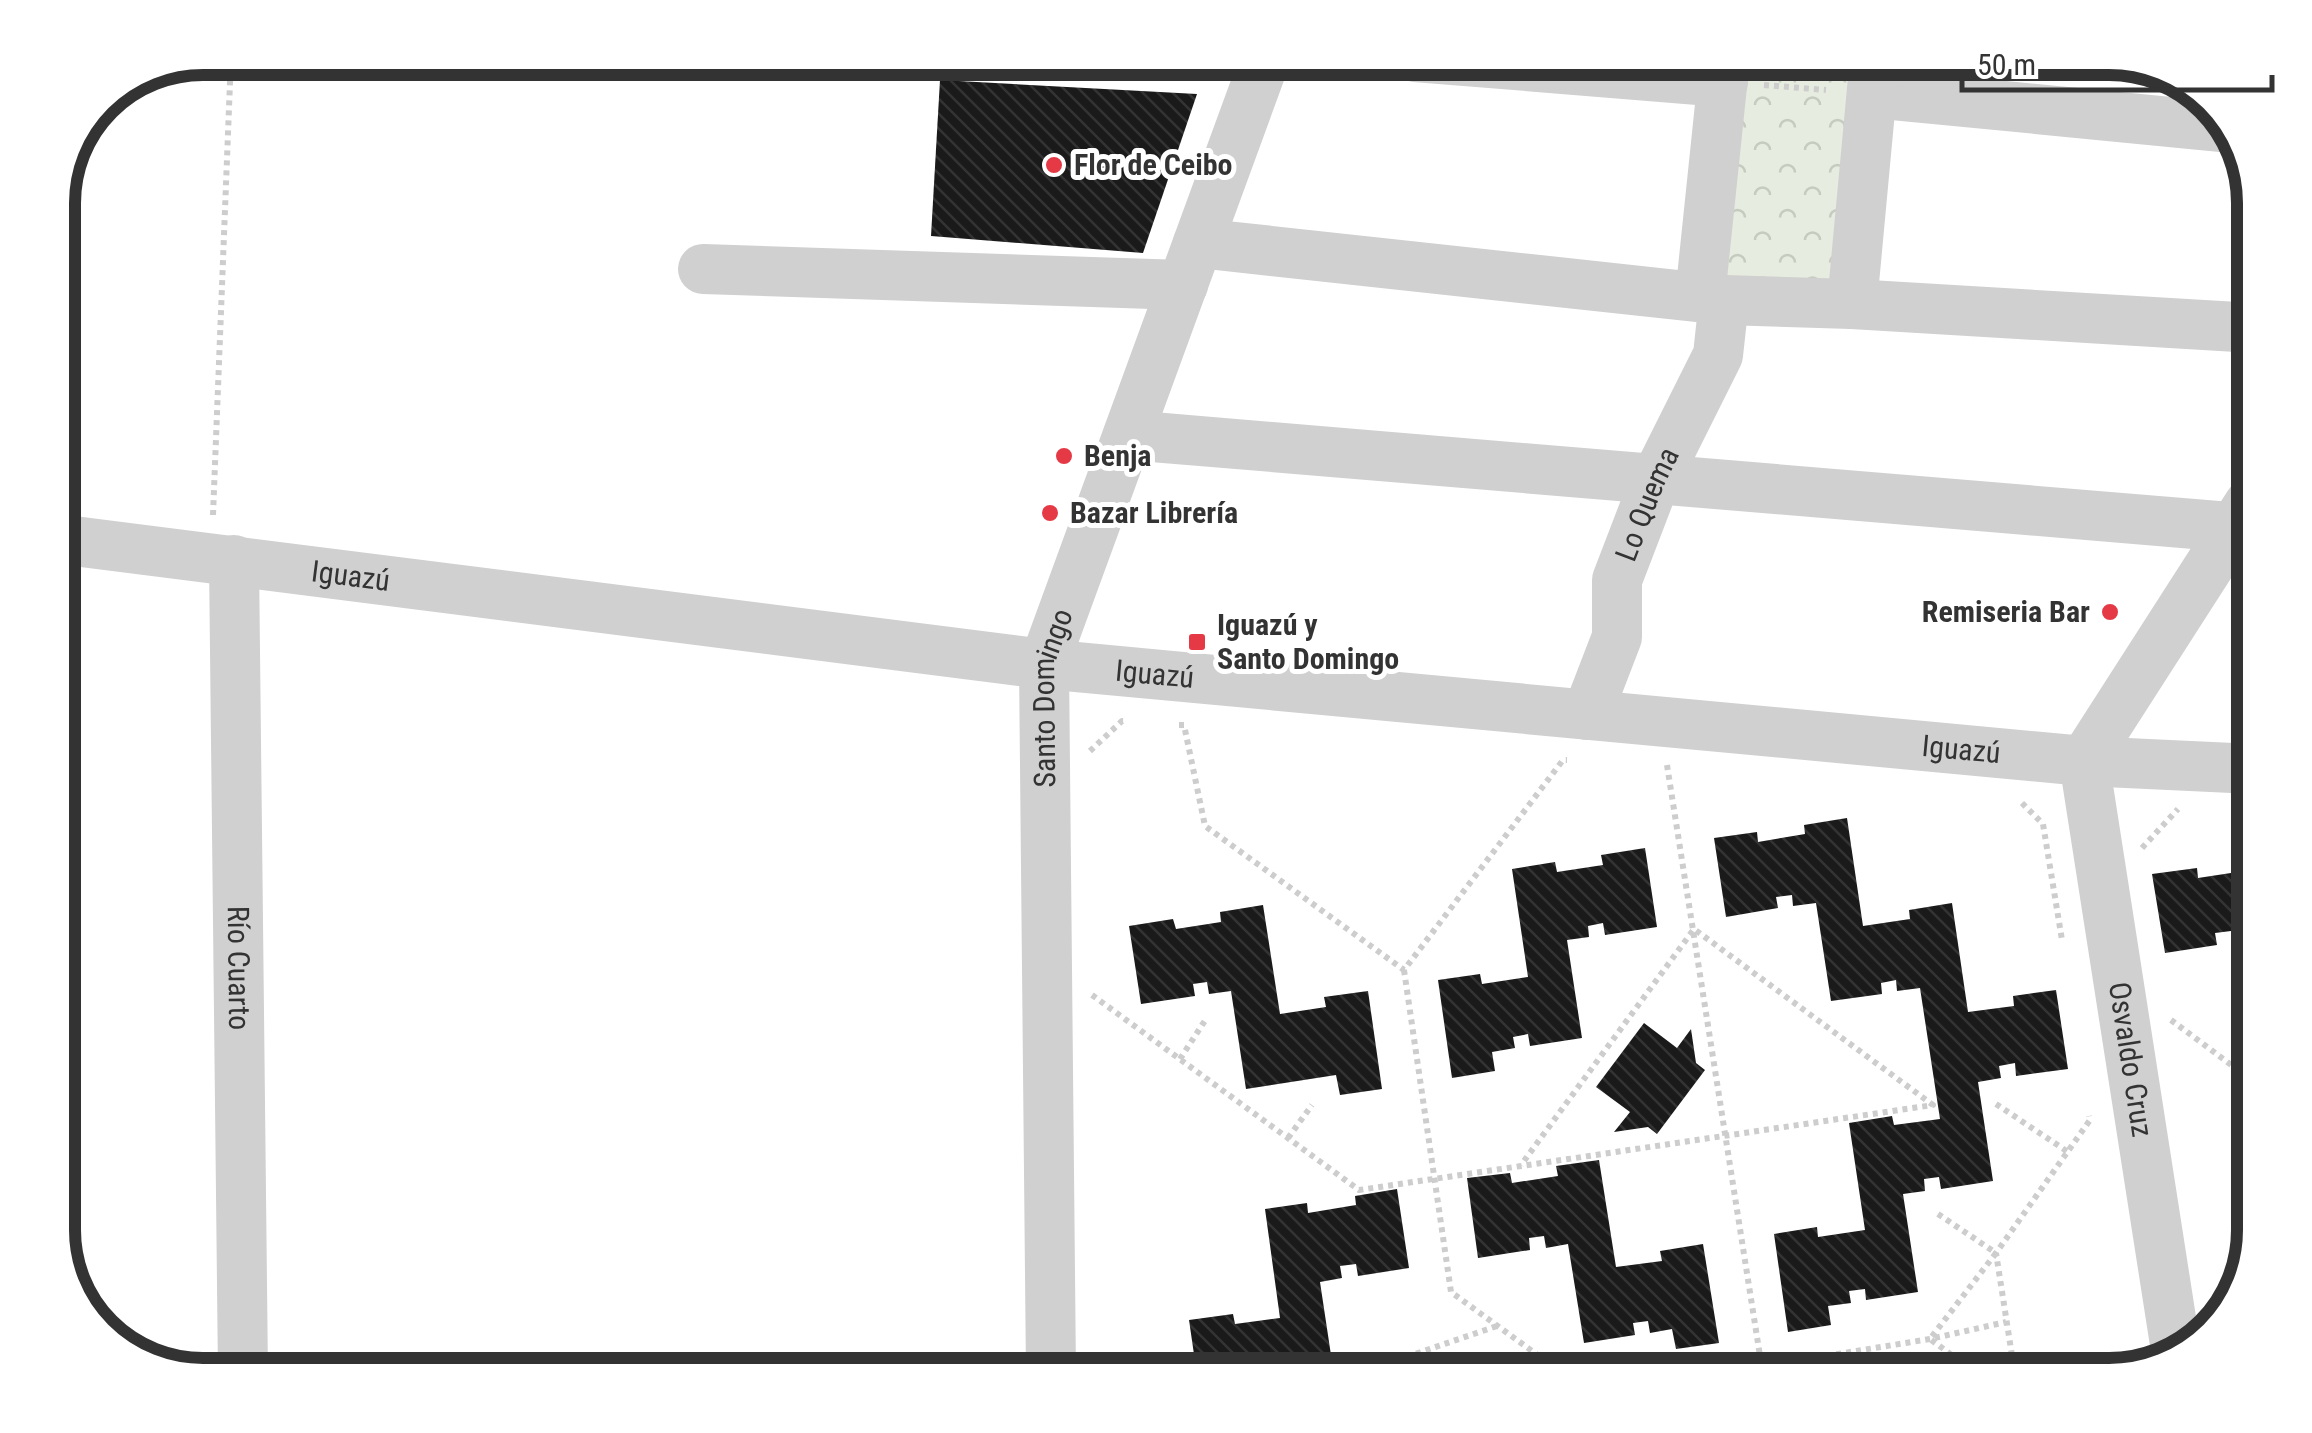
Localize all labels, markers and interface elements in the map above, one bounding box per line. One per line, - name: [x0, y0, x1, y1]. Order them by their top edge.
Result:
- scale bar: [1962, 30, 2272, 92]
- text: 50 m: [1977, 47, 2036, 82]
- place label: Flor de Ceibo: [1074, 147, 1233, 182]
- marker: Flor de Ceibo: [1043, 154, 1065, 176]
- place label: Benja: [1084, 438, 1151, 473]
- street label: Lo Quema: [1608, 441, 1686, 566]
- marker: Benja: [1053, 445, 1075, 467]
- place label: Bazar Librería: [1070, 495, 1238, 530]
- marker: Bazar Librería: [1039, 502, 1061, 524]
- street label: Iguazú: [309, 553, 392, 598]
- place label: Remiseria Bar: [1922, 594, 2090, 629]
- marker: Remiseria Bar: [2099, 601, 2121, 623]
- street label: Santo Domingo: [1026, 604, 1080, 788]
- place label: Iguazú y Santo Domingo: [1217, 607, 1399, 676]
- marker: Iguazú y Santo Domingo: [1186, 631, 1208, 653]
- street label: Iguazú: [1114, 653, 1196, 695]
- street label: Iguazú: [1920, 728, 2002, 770]
- street label: Río Cuarto: [221, 906, 257, 1030]
- street label: Osvaldo Cruz: [2102, 979, 2160, 1139]

